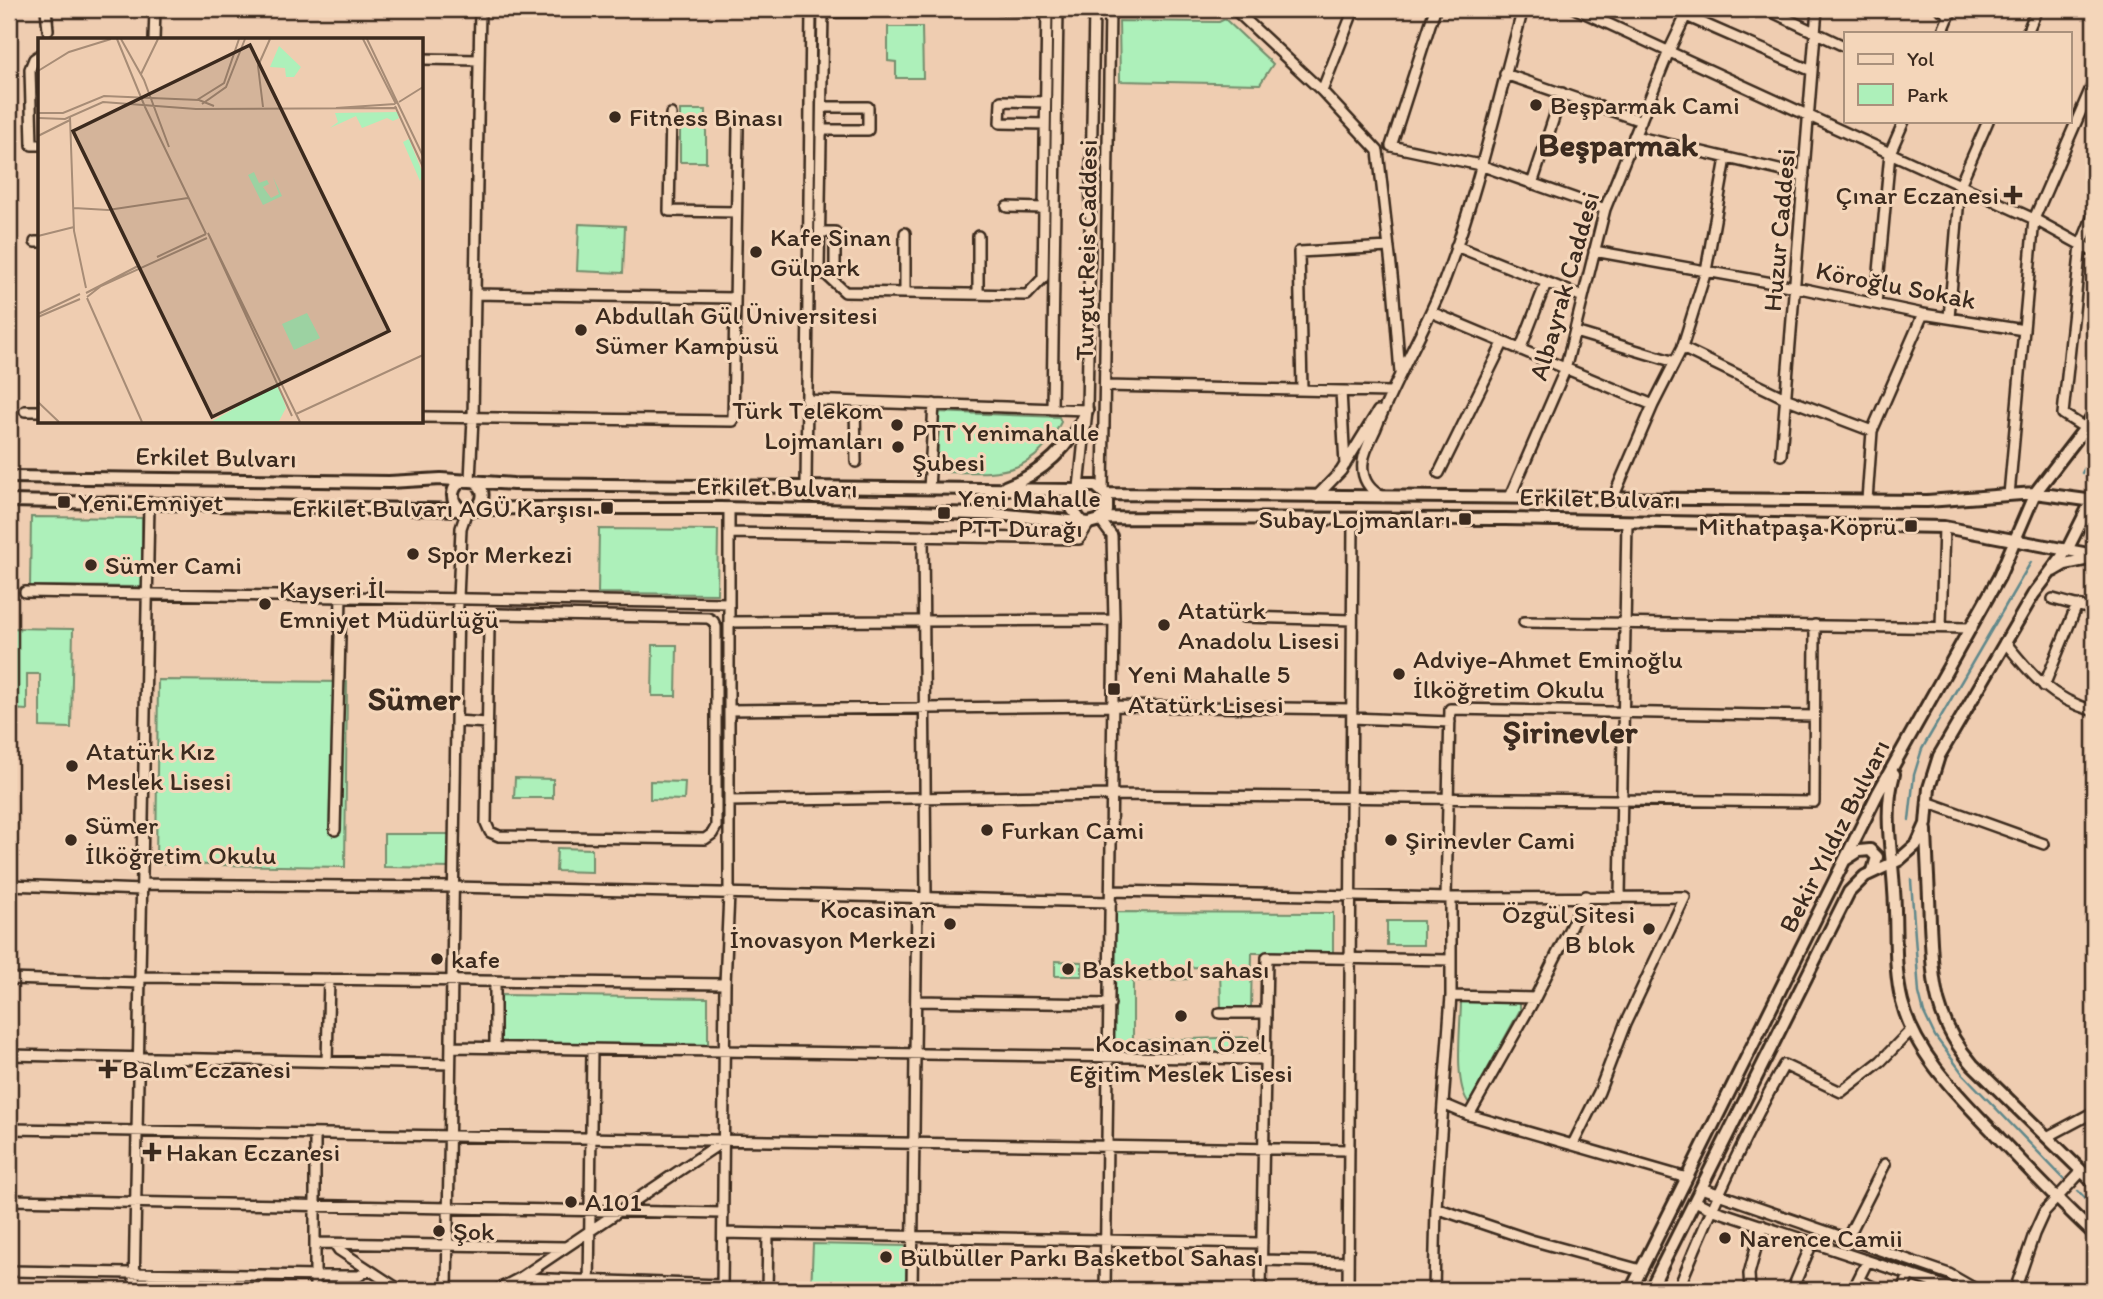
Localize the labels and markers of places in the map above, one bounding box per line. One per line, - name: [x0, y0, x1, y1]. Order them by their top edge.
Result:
- place label: Beşparmak Cami: [1550, 89, 1740, 121]
- marker: Beşparmak Cami: [1528, 97, 1544, 113]
- place label: Fitness Binası: [629, 101, 783, 133]
- marker: Fitness Binası: [607, 109, 623, 125]
- place label: Çınar Eczanesi: [1836, 179, 1999, 211]
- marker: Çınar Eczanesi: [2005, 187, 2021, 203]
- place label: Kafe Sinan Gülpark: [770, 221, 892, 283]
- marker: Kafe Sinan Gülpark: [748, 244, 764, 260]
- place label: Abdullah Gül Üniversitesi Sümer Kampüsü: [595, 299, 878, 361]
- marker: Abdullah Gül Üniversitesi Sümer Kampüsü: [573, 322, 589, 338]
- place label: Türk Telekom Lojmanları: [732, 394, 883, 456]
- place label: PTT Yenimahalle Şubesi: [912, 416, 1099, 478]
- marker: Türk Telekom Lojmanları: [889, 417, 905, 433]
- marker: PTT Yenimahalle Şubesi: [890, 439, 906, 455]
- place label: Yeni Mahalle PTT Durağı: [958, 482, 1101, 544]
- place label: Yeni Emniyet: [78, 486, 224, 518]
- place label: Erkilet Bulvarı AGÜ Karşısı: [292, 492, 593, 524]
- marker: Yeni Emniyet: [56, 494, 72, 510]
- marker: Erkilet Bulvarı AGÜ Karşısı: [599, 500, 615, 516]
- place label: Subay Lojmanları: [1258, 503, 1451, 535]
- marker: Yeni Mahalle PTT Durağı: [936, 505, 952, 521]
- place label: Mithatpaşa Köprü: [1698, 510, 1897, 542]
- marker: Subay Lojmanları: [1457, 511, 1473, 527]
- marker: Mithatpaşa Köprü: [1903, 518, 1919, 534]
- place label: Spor Merkezi: [427, 538, 572, 570]
- marker: Spor Merkezi: [405, 546, 421, 562]
- place label: Sümer Cami: [105, 549, 242, 581]
- marker: Sümer Cami: [83, 557, 99, 573]
- place label: Kayseri İl Emniyet Müdürlüğü: [279, 573, 499, 635]
- place label: Atatürk Anadolu Lisesi: [1178, 594, 1340, 656]
- marker: Kayseri İl Emniyet Müdürlüğü: [257, 596, 273, 612]
- marker: Atatürk Anadolu Lisesi: [1156, 617, 1172, 633]
- place label: Adviye-Ahmet Eminoğlu İlköğretim Okulu: [1413, 643, 1683, 705]
- place label: Yeni Mahalle 5 Atatürk Lisesi: [1128, 658, 1290, 720]
- marker: Adviye-Ahmet Eminoğlu İlköğretim Okulu: [1391, 666, 1407, 682]
- marker: Yeni Mahalle 5 Atatürk Lisesi: [1106, 681, 1122, 697]
- place label: Atatürk Kız Meslek Lisesi: [86, 735, 231, 797]
- marker: Atatürk Kız Meslek Lisesi: [64, 758, 80, 774]
- place label: Sümer İlköğretim Okulu: [85, 809, 276, 871]
- place label: Furkan Cami: [1001, 814, 1144, 846]
- marker: Furkan Cami: [979, 822, 995, 838]
- place label: Şirinevler Cami: [1405, 824, 1575, 856]
- marker: Sümer İlköğretim Okulu: [63, 832, 79, 848]
- marker: Şirinevler Cami: [1383, 832, 1399, 848]
- place label: Kocasinan İnovasyon Merkezi: [729, 893, 936, 955]
- place label: Özgül Sitesi B blok: [1502, 898, 1636, 960]
- marker: Kocasinan İnovasyon Merkezi: [942, 916, 958, 932]
- marker: Özgül Sitesi B blok: [1641, 921, 1657, 937]
- place label: kafe: [451, 943, 500, 975]
- marker: kafe: [429, 951, 445, 967]
- place label: Basketbol sahası: [1082, 953, 1270, 985]
- marker: Basketbol sahası: [1060, 961, 1076, 977]
- marker: Kocasinan Özel Eğitim Meslek Lisesi: [1173, 1008, 1189, 1024]
- place label: Kocasinan Özel Eğitim Meslek Lisesi: [1069, 1027, 1293, 1089]
- place label: Balım Eczanesi: [122, 1053, 291, 1085]
- marker: Balım Eczanesi: [100, 1061, 116, 1077]
- place label: Hakan Eczanesi: [166, 1136, 340, 1168]
- marker: Hakan Eczanesi: [144, 1144, 160, 1160]
- place label: A101: [585, 1186, 642, 1218]
- marker: A101: [563, 1194, 579, 1210]
- place label: Şok: [453, 1215, 495, 1247]
- place label: Narence Camii: [1739, 1222, 1903, 1254]
- marker: Şok: [431, 1223, 447, 1239]
- marker: Narence Camii: [1717, 1230, 1733, 1246]
- place label: Bülbüller Parkı Basketbol Sahası: [900, 1241, 1263, 1273]
- marker: Bülbüller Parkı Basketbol Sahası: [878, 1249, 894, 1265]

